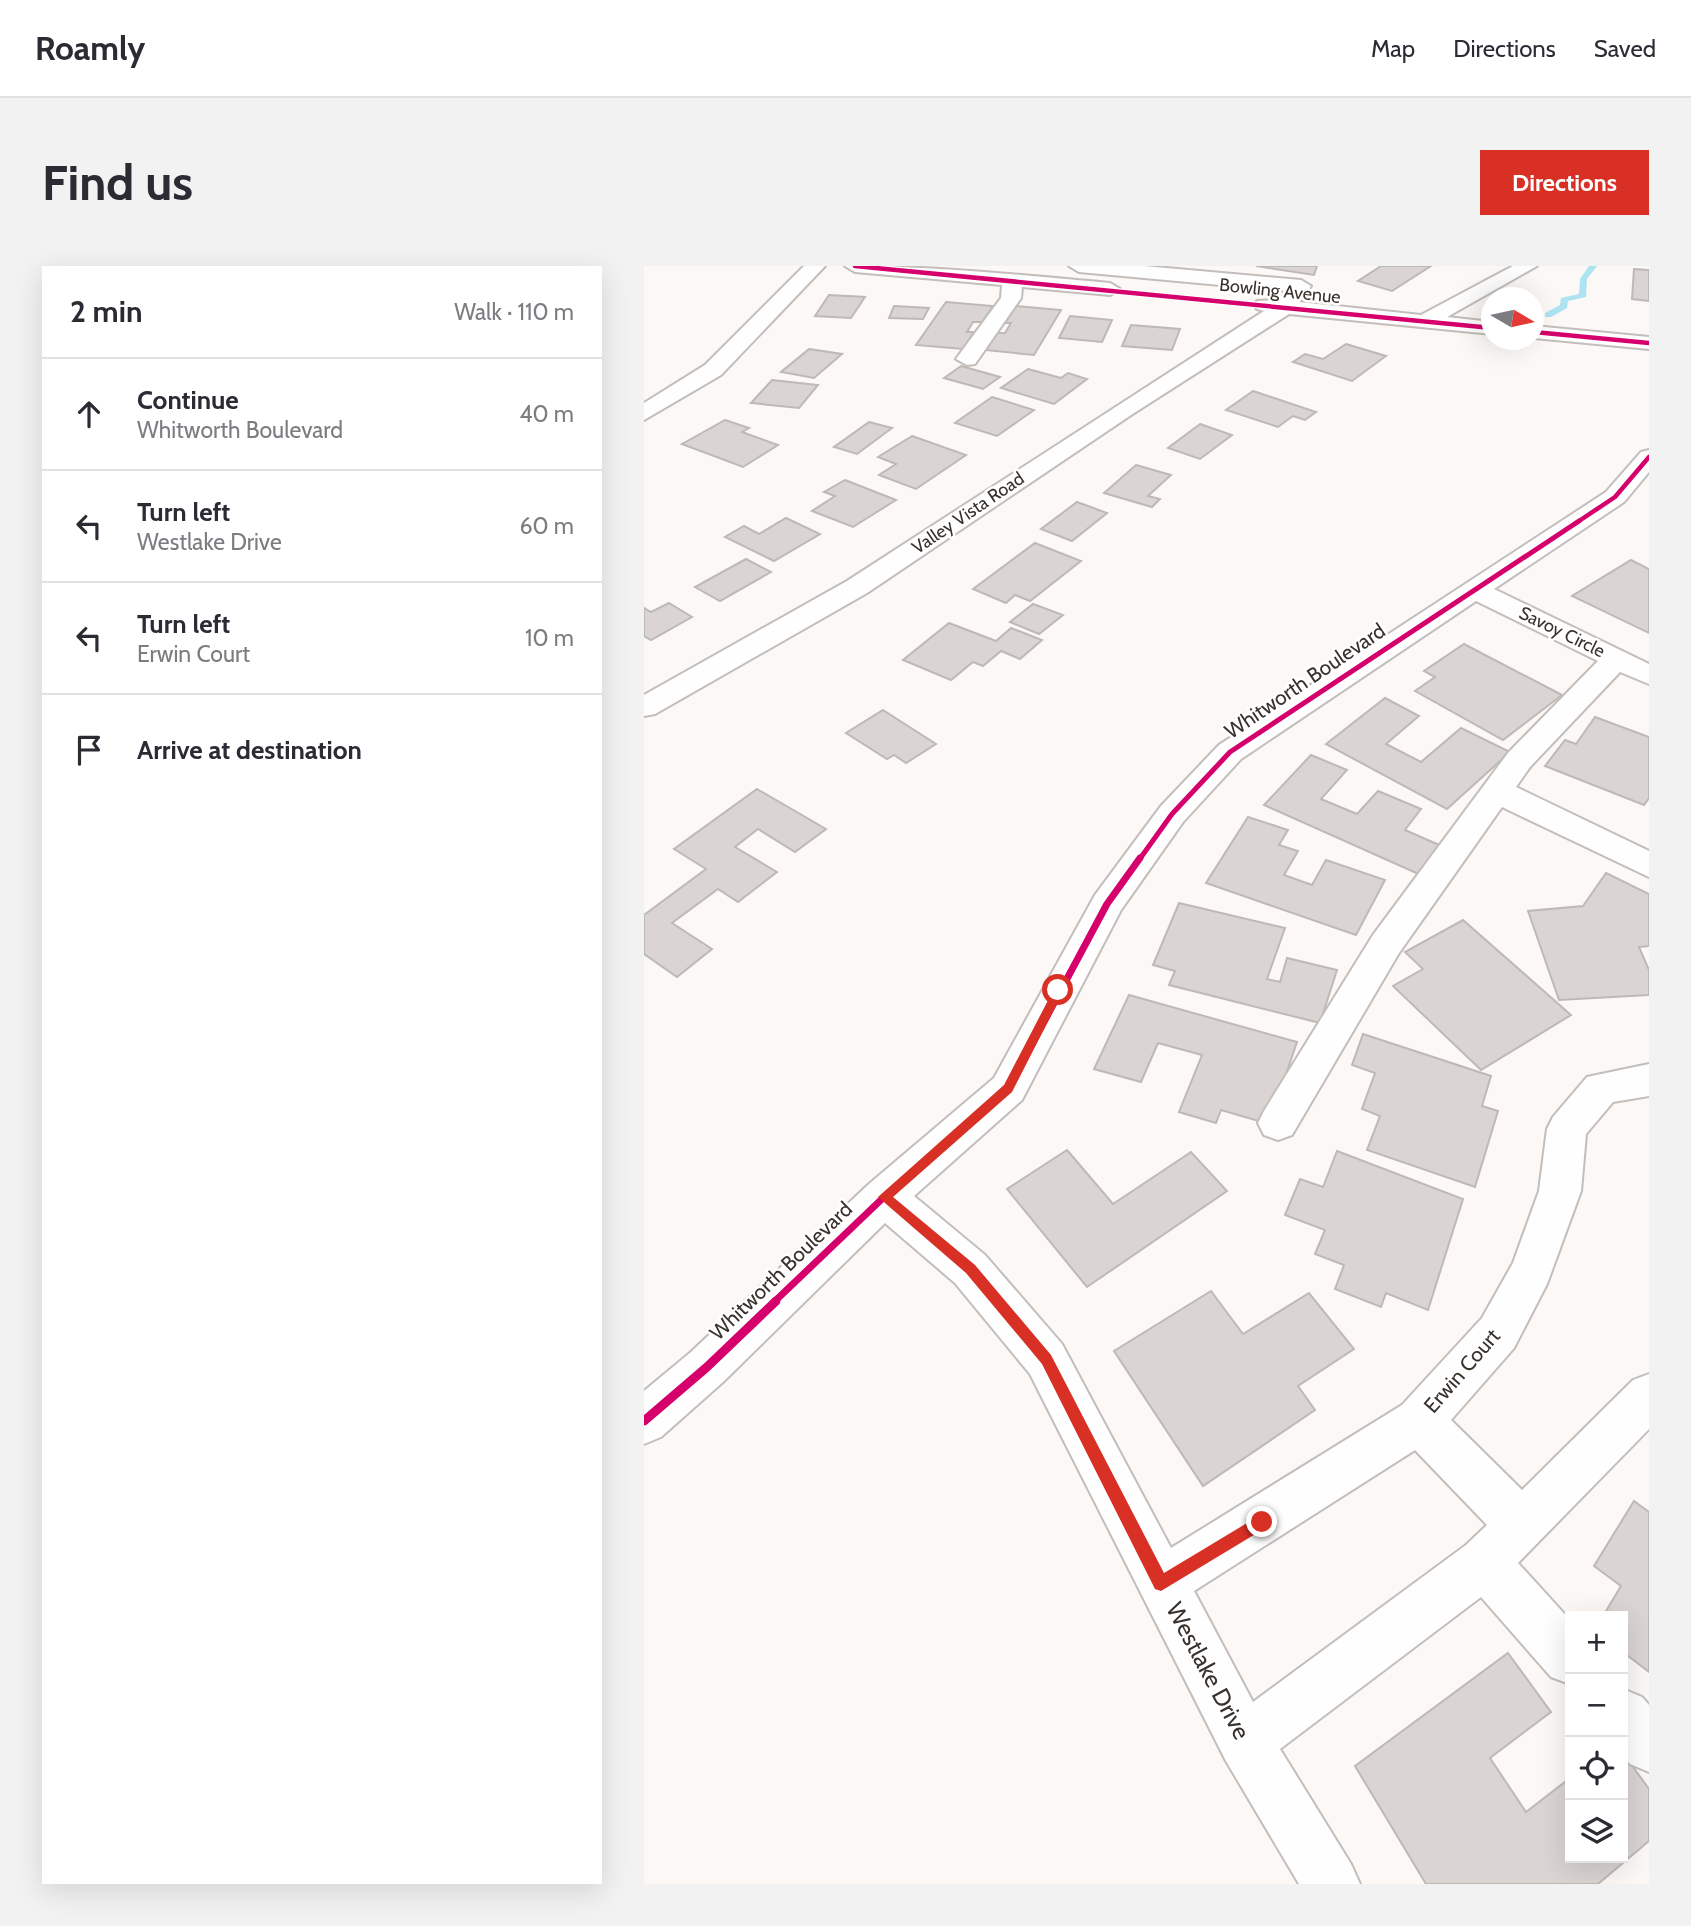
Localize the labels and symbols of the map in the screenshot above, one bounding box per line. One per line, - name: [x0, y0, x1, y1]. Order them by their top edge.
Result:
- street label: Bowling Avenue: [1218, 274, 1342, 308]
- north arrow: [1481, 287, 1544, 350]
- street label: Valley Vista Road: [908, 467, 1028, 559]
- street label: Savoy Circle: [1515, 602, 1609, 662]
- street label: Whitworth Boulevard: [1220, 618, 1390, 744]
- route start: [1042, 974, 1073, 1005]
- street label: Whitworth Boulevard: [704, 1196, 857, 1345]
- street label: Erwin Court: [1418, 1324, 1505, 1418]
- route end: [1246, 1506, 1277, 1537]
- street label: Westlake Drive: [1160, 1597, 1257, 1744]

